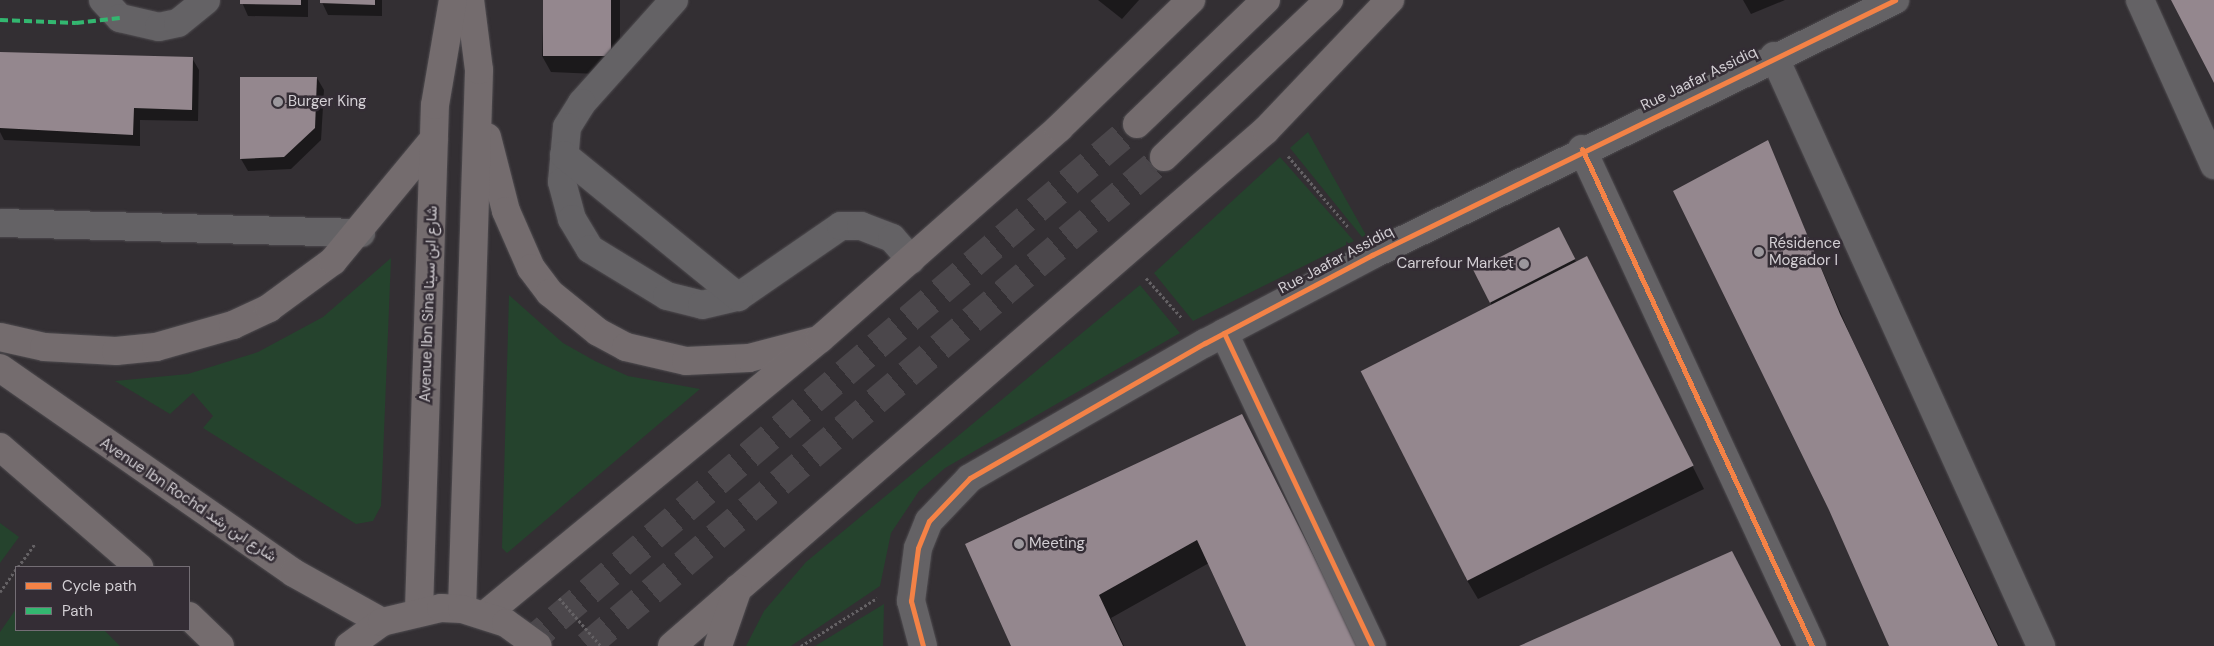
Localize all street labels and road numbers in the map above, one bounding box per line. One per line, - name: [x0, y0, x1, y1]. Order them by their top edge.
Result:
- street label: Rue Jaafar Assidiq: [1638, 43, 1760, 115]
- street label: Avenue Ibn Sina شارع ابن سينا: [417, 205, 441, 403]
- street label: Rue Jaafar Assidiq: [1276, 222, 1396, 298]
- street label: Avenue Ibn Rochd شارع ابن رشد: [96, 434, 280, 566]

